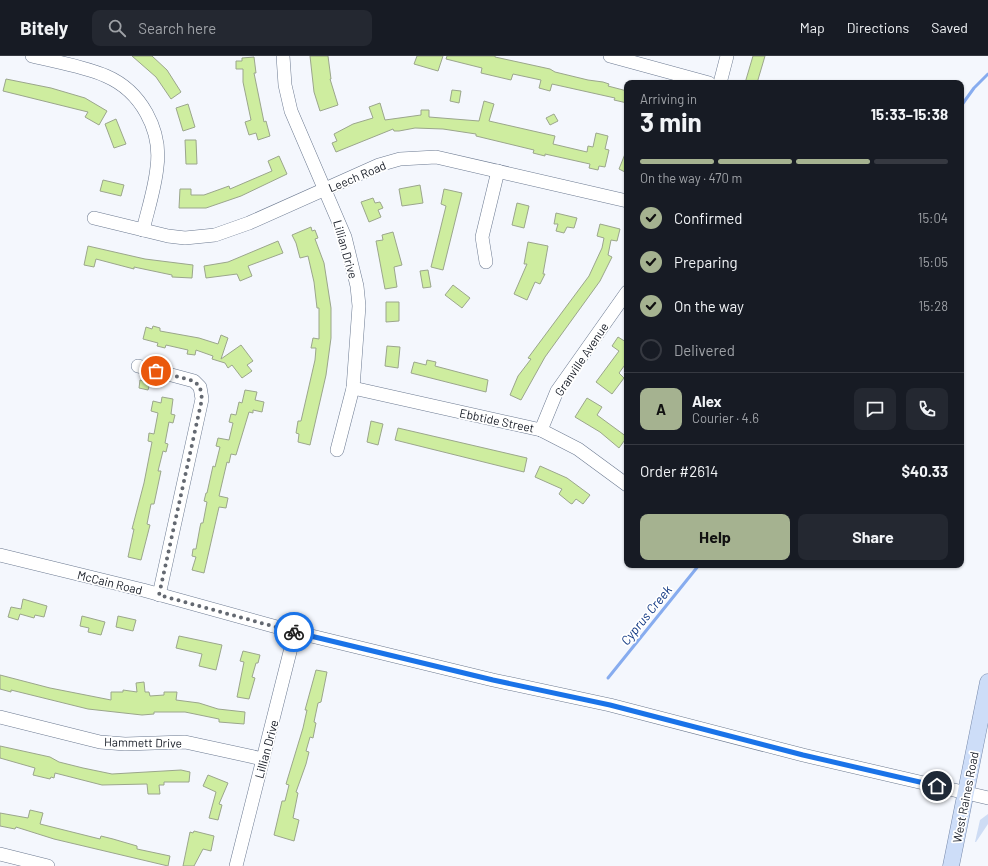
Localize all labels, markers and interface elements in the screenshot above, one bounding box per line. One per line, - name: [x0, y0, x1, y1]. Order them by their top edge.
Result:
- search box: [92, 10, 372, 46]
- text: Bitely: [20, 16, 68, 39]
- icon: search: [106, 17, 128, 39]
- text: Search here: [138, 19, 216, 37]
- text: Map: [800, 19, 825, 36]
- text: Directions: [847, 19, 909, 36]
- text: Saved: [931, 19, 968, 36]
- text: Arriving in: [640, 91, 697, 107]
- text: 15:33–15:38: [871, 105, 948, 123]
- text: 3 min: [640, 106, 702, 137]
- street label: Leech Road: [326, 158, 388, 194]
- text: On the way · 470 m: [640, 170, 742, 186]
- icon: check: [640, 207, 662, 229]
- text: Confirmed: [674, 209, 742, 227]
- text: 15:04: [918, 210, 948, 226]
- street label: Lillian Drive: [331, 218, 361, 280]
- icon: check: [640, 251, 662, 273]
- text: Preparing: [674, 253, 738, 271]
- text: 15:05: [918, 254, 948, 270]
- icon: check: [640, 295, 662, 317]
- text: On the way: [674, 297, 744, 315]
- text: 15:28: [919, 298, 948, 314]
- street label: Granville Avenue: [551, 320, 611, 398]
- text: Delivered: [674, 341, 735, 359]
- pin: [139, 354, 173, 388]
- icon: bag: [145, 360, 167, 382]
- button: chat: [854, 388, 896, 430]
- button: phone: [906, 388, 948, 430]
- text: Alex: [692, 392, 722, 410]
- text: A: [656, 400, 666, 418]
- street label: Ebbtide Street: [458, 405, 536, 435]
- text: Courier · 4.6: [692, 410, 759, 426]
- text: Order #2614: [640, 462, 718, 480]
- text: $40.33: [902, 462, 948, 480]
- button: Help: [640, 514, 790, 560]
- button: Share: [798, 514, 948, 560]
- street label: McCain Road: [76, 567, 144, 597]
- water label: Cyprus Creek: [617, 581, 675, 648]
- courier: [274, 612, 314, 652]
- icon: bike: [283, 621, 305, 643]
- street label: Lillian Drive: [251, 718, 281, 780]
- street label: Hammett Drive: [104, 734, 182, 750]
- street label: West Raines Road: [949, 750, 981, 844]
- pin: [920, 769, 954, 803]
- icon: home: [926, 775, 948, 797]

